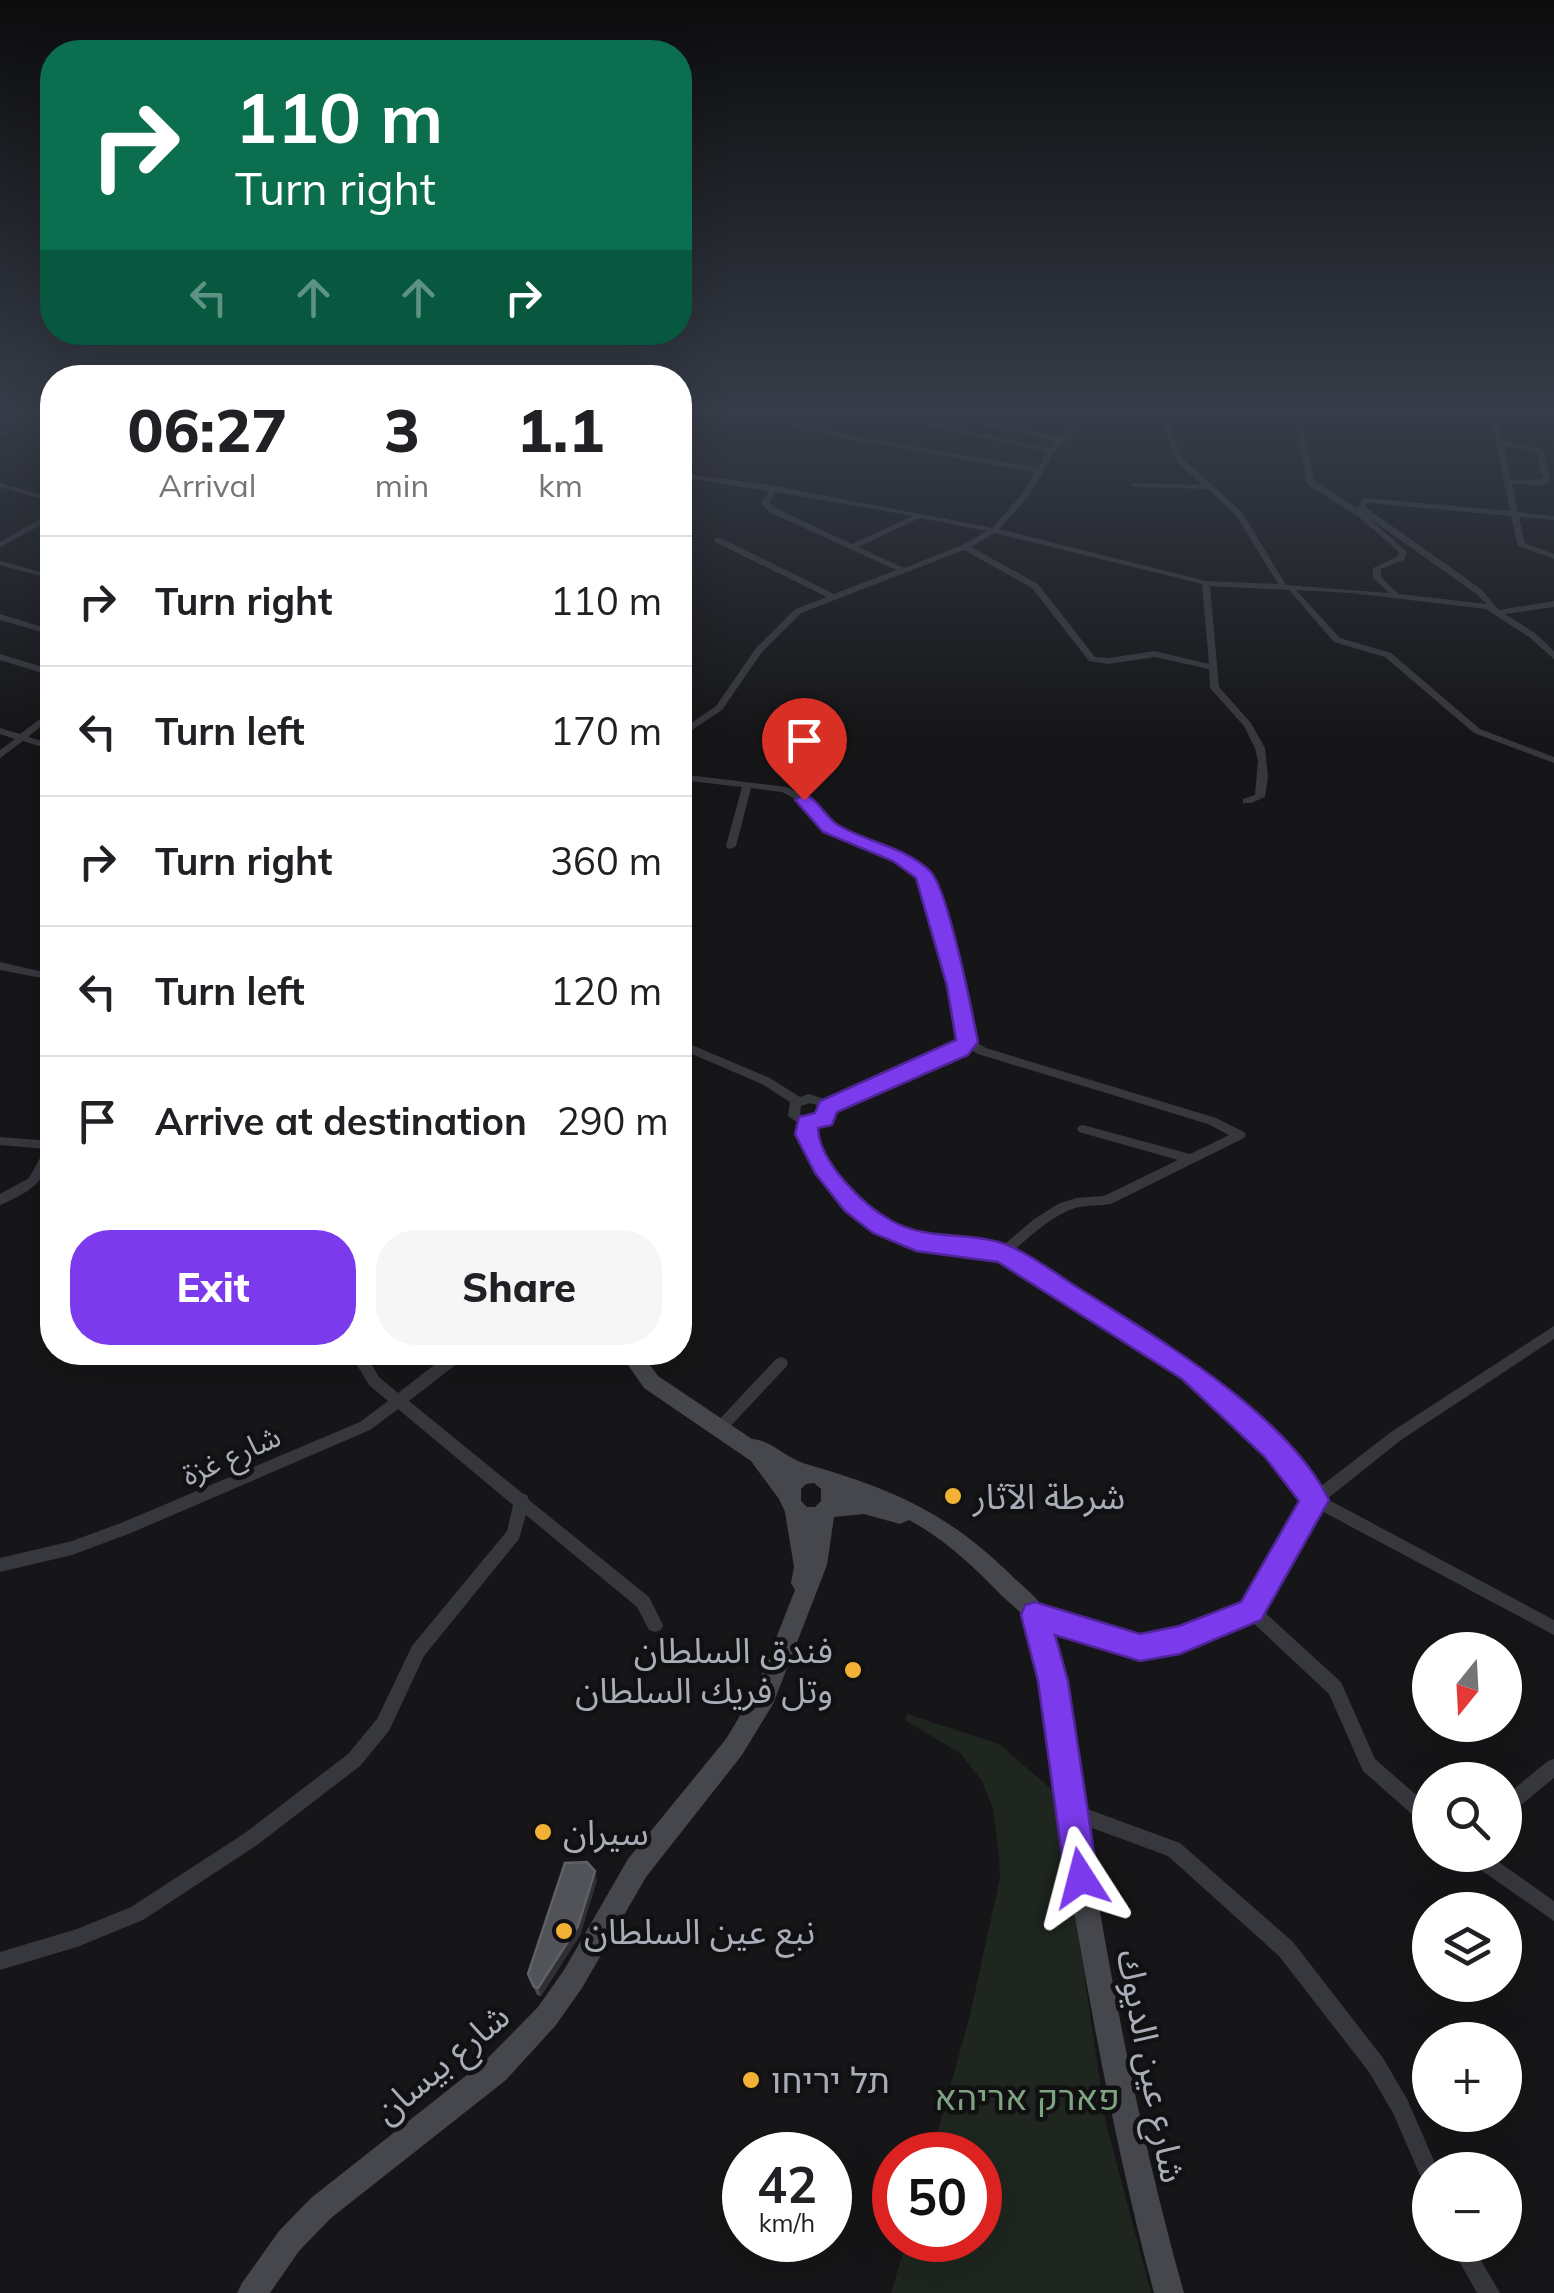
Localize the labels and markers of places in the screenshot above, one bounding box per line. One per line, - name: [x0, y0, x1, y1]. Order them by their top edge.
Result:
- pin: [762, 698, 847, 801]
- place label: شرطة الآثار: [972, 1474, 1125, 1518]
- marker: شرطة الآثار: [942, 1485, 964, 1507]
- place label: فندق السلطان وتل فريك السلطان: [575, 1628, 833, 1712]
- marker: فندق السلطان وتل فريك السلطان: [842, 1659, 864, 1681]
- place label: سيران: [563, 1810, 649, 1854]
- marker: سيران: [532, 1821, 554, 1843]
- place label: نبع عين السلطان: [584, 1909, 815, 1958]
- marker: نبع عين السلطان: [553, 1920, 575, 1942]
- place label: תל יריחו: [771, 2058, 890, 2102]
- marker: תל יריחו: [740, 2069, 762, 2091]

